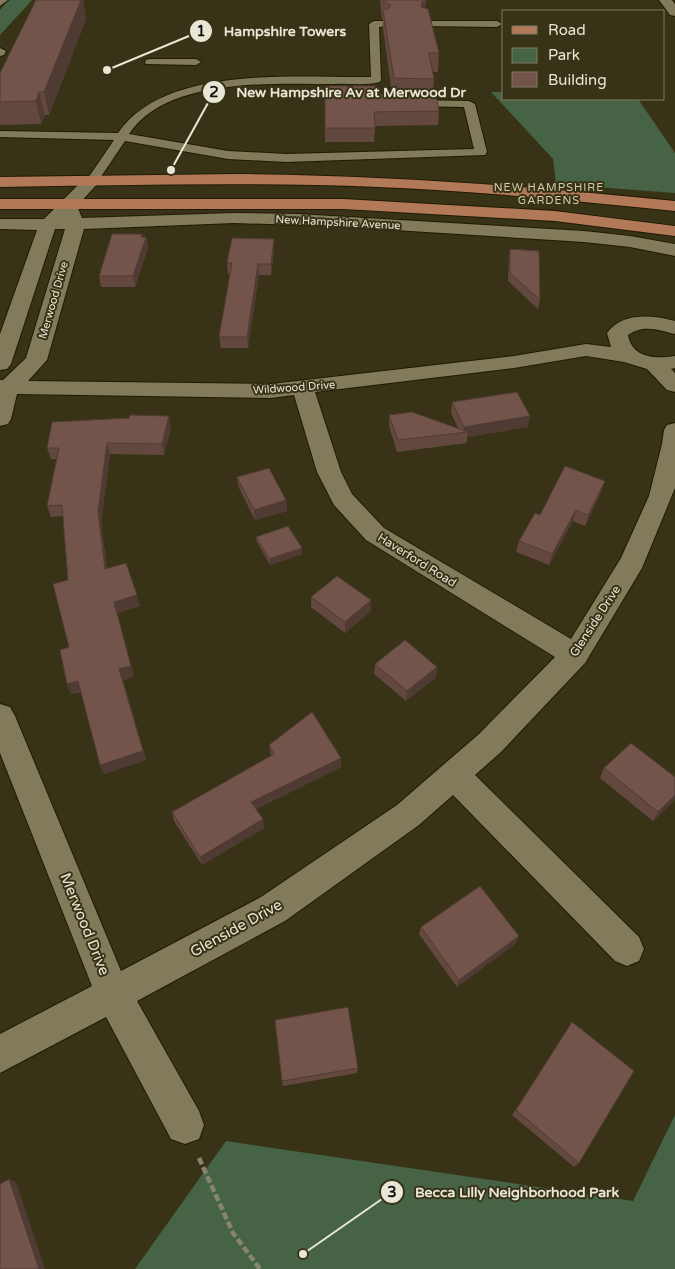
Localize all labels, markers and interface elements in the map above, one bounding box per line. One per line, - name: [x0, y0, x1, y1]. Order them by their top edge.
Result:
- legend: [502, 10, 665, 100]
- callout: Hampshire Towers: [188, 17, 356, 46]
- text: Road: [548, 21, 586, 39]
- text: 1: [196, 22, 206, 40]
- text: Hampshire Towers: [224, 23, 347, 40]
- text: Park: [548, 46, 580, 64]
- text: Building: [548, 71, 607, 89]
- callout: New Hampshire Av at Merwood Dr: [201, 78, 476, 107]
- text: 2: [209, 83, 219, 101]
- text: New Hampshire Av at Merwood Dr: [236, 84, 467, 101]
- district label: NEW HAMPSHIRE GARDENS: [494, 181, 604, 207]
- street label: New Hampshire Avenue: [275, 213, 401, 232]
- street label: Merwood Drive: [36, 260, 71, 340]
- street label: Wildwood Drive: [253, 378, 336, 397]
- street label: Haverford Road: [375, 530, 459, 590]
- street label: Glenside Drive: [567, 583, 623, 659]
- street label: Merwood Drive: [56, 870, 114, 978]
- street label: Glenside Drive: [187, 895, 285, 961]
- callout: Becca Lilly Neighborhood Park: [380, 1178, 629, 1207]
- text: 3: [387, 1183, 397, 1201]
- text: Becca Lilly Neighborhood Park: [415, 1184, 619, 1201]

